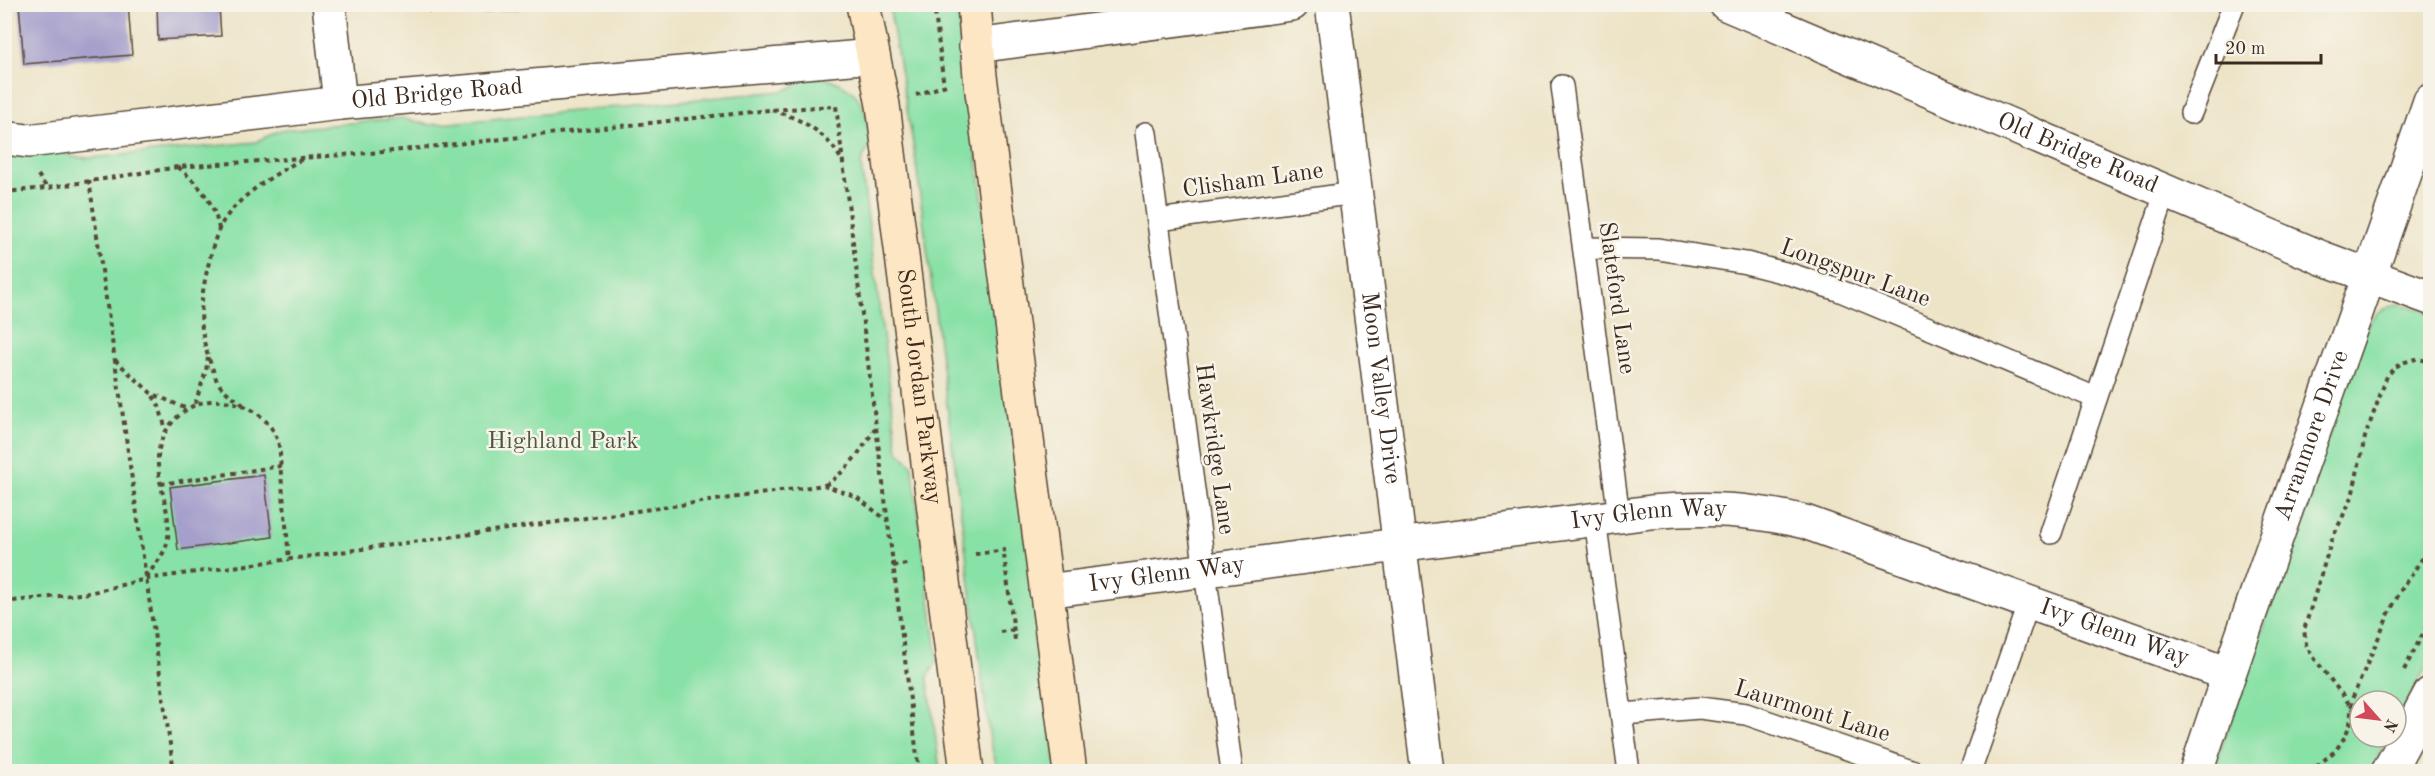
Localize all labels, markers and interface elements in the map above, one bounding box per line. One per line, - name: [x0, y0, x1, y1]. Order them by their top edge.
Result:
- scale bar: [2216, 27, 2321, 65]
- text: 20 m: [2225, 40, 2265, 58]
- street label: Old Bridge Road: [350, 75, 524, 114]
- street label: Old Bridge Road: [1993, 109, 2161, 199]
- street label: Clisham Lane: [1181, 159, 1325, 203]
- street label: Slateford Lane: [1593, 220, 1639, 376]
- street label: Longspur Lane: [1777, 236, 1933, 312]
- street label: South Jordan Parkway: [892, 267, 945, 507]
- street label: Moon Valley Drive: [1356, 291, 1404, 485]
- street label: Arranmore Drive: [2271, 347, 2354, 524]
- street label: Hawkridge Lane: [1190, 362, 1238, 536]
- park label: Highland Park: [487, 430, 639, 454]
- street label: Ivy Glenn Way: [1569, 497, 1728, 534]
- street label: Ivy Glenn Way: [1088, 553, 1247, 597]
- street label: Ivy Glenn Way: [2036, 595, 2193, 671]
- street label: Laurmont Lane: [1731, 677, 1893, 747]
- north arrow: [2348, 689, 2408, 749]
- text: N: [2379, 716, 2399, 735]

